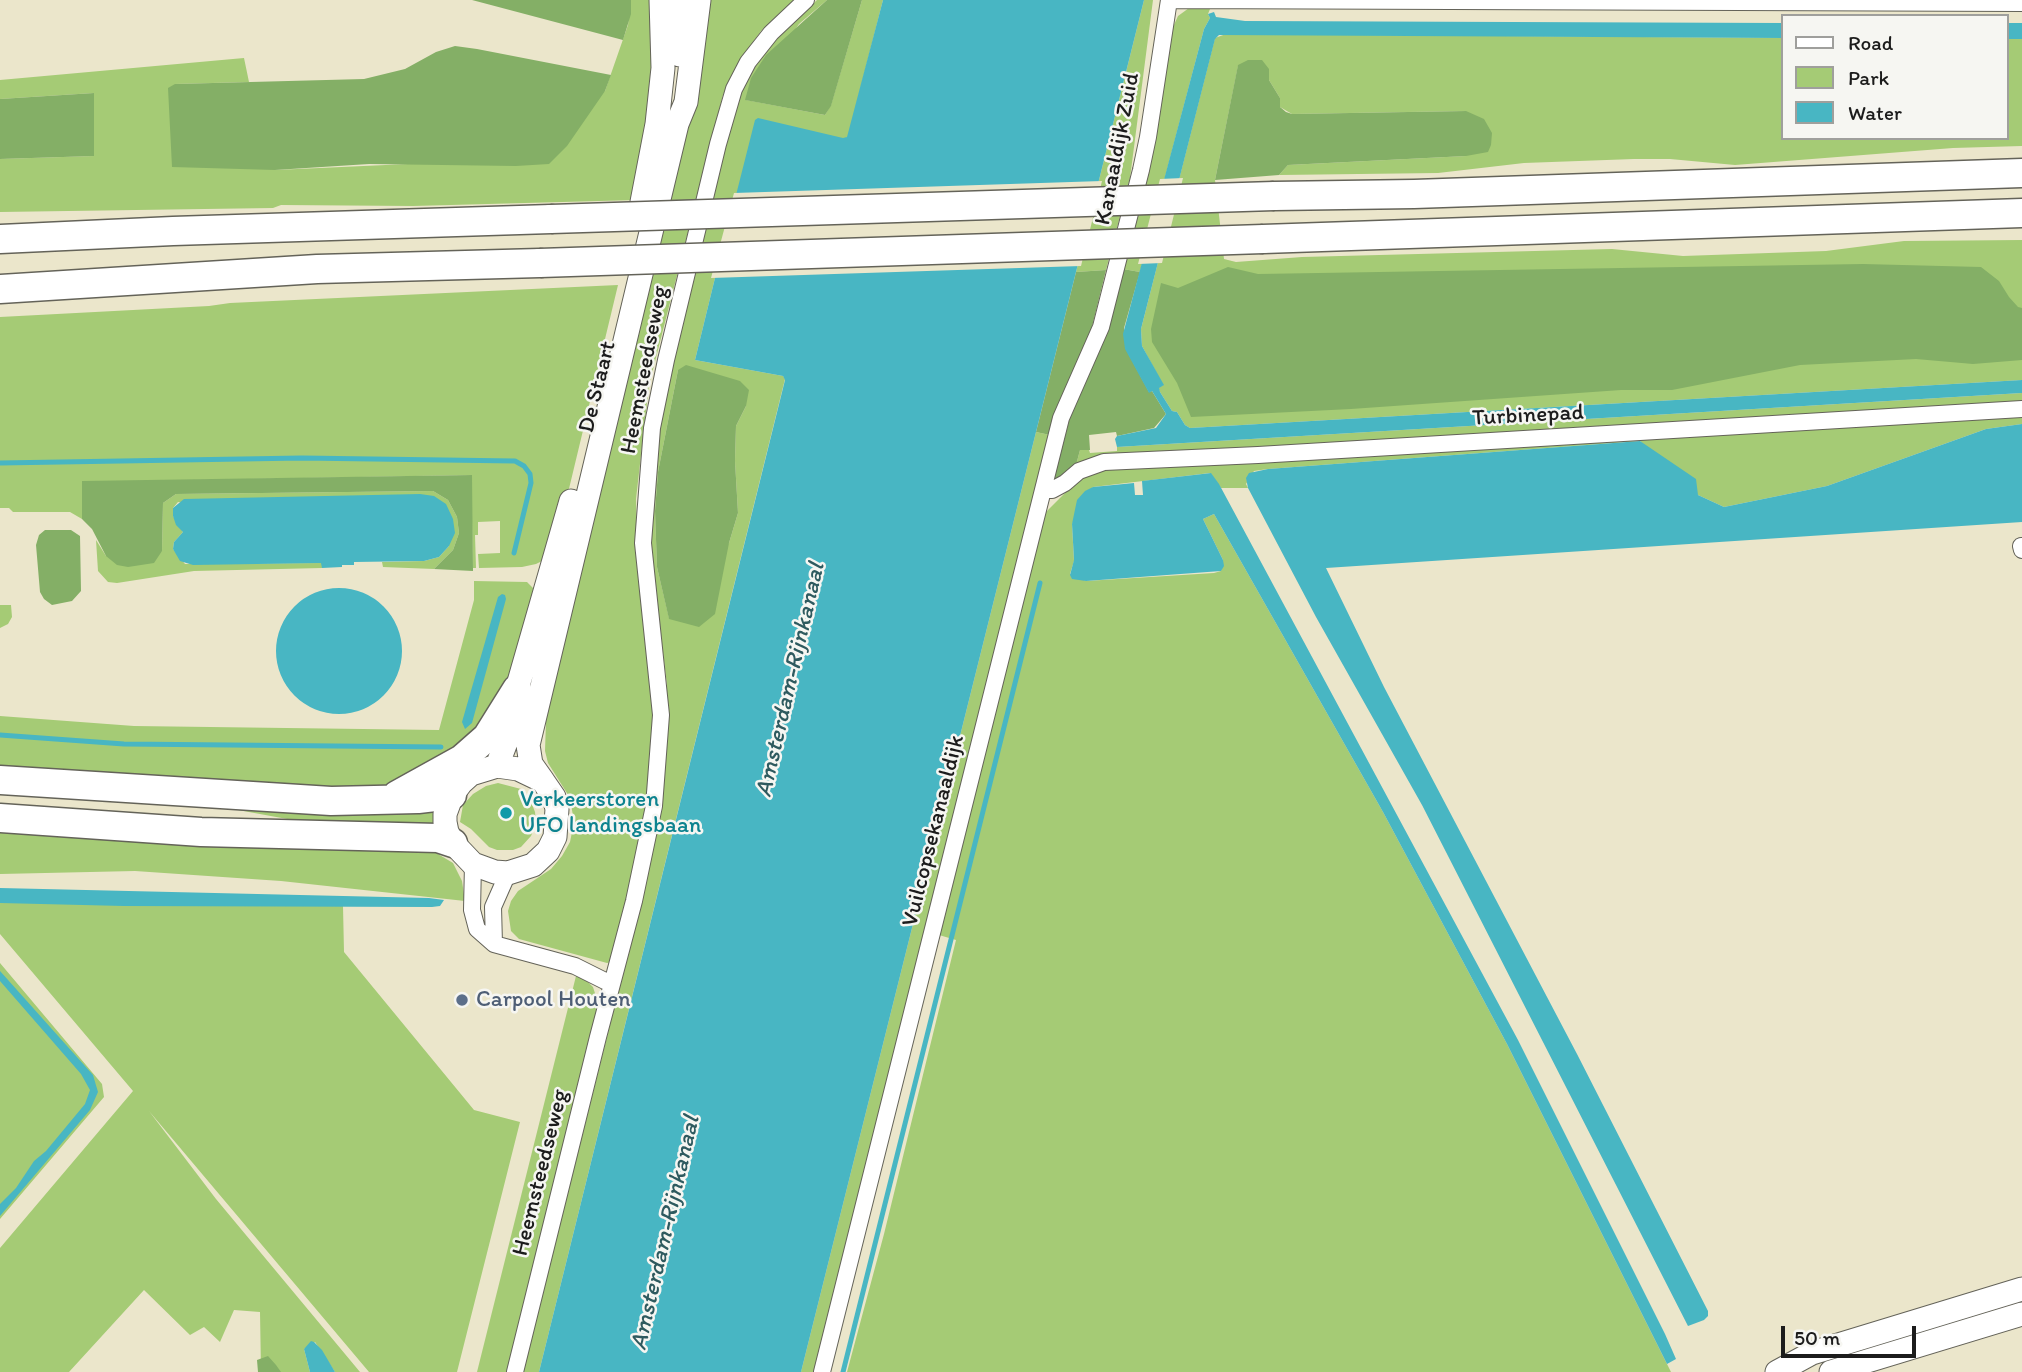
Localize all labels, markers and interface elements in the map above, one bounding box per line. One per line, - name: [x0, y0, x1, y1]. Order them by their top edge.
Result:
- legend: [1780, 14, 2008, 140]
- text: Road: [1848, 30, 1893, 55]
- text: Park: [1848, 65, 1889, 90]
- street label: Kanaaldijk Zuid: [1090, 70, 1146, 228]
- text: Water: [1848, 100, 1902, 125]
- street label: Heemsteedseweg: [615, 284, 675, 456]
- street label: De Staart: [573, 338, 623, 436]
- street label: Turbinepad: [1472, 399, 1584, 433]
- water label: Amsterdam-Rijnkanaal: [750, 560, 832, 800]
- street label: Vuilcopsekanaaldijk: [897, 732, 971, 930]
- place label: Verkeerstoren UFO landingsbaan: [520, 786, 701, 840]
- marker: Verkeerstoren UFO landingsbaan: [498, 805, 514, 821]
- place label: Carpool Houten: [476, 986, 631, 1014]
- marker: Carpool Houten: [454, 992, 470, 1008]
- street label: Heemsteedseweg: [507, 1087, 575, 1259]
- water label: Amsterdam-Rijnkanaal: [625, 1113, 707, 1353]
- scale bar: [1784, 1312, 1919, 1356]
- text: 50 m: [1794, 1325, 1840, 1350]

